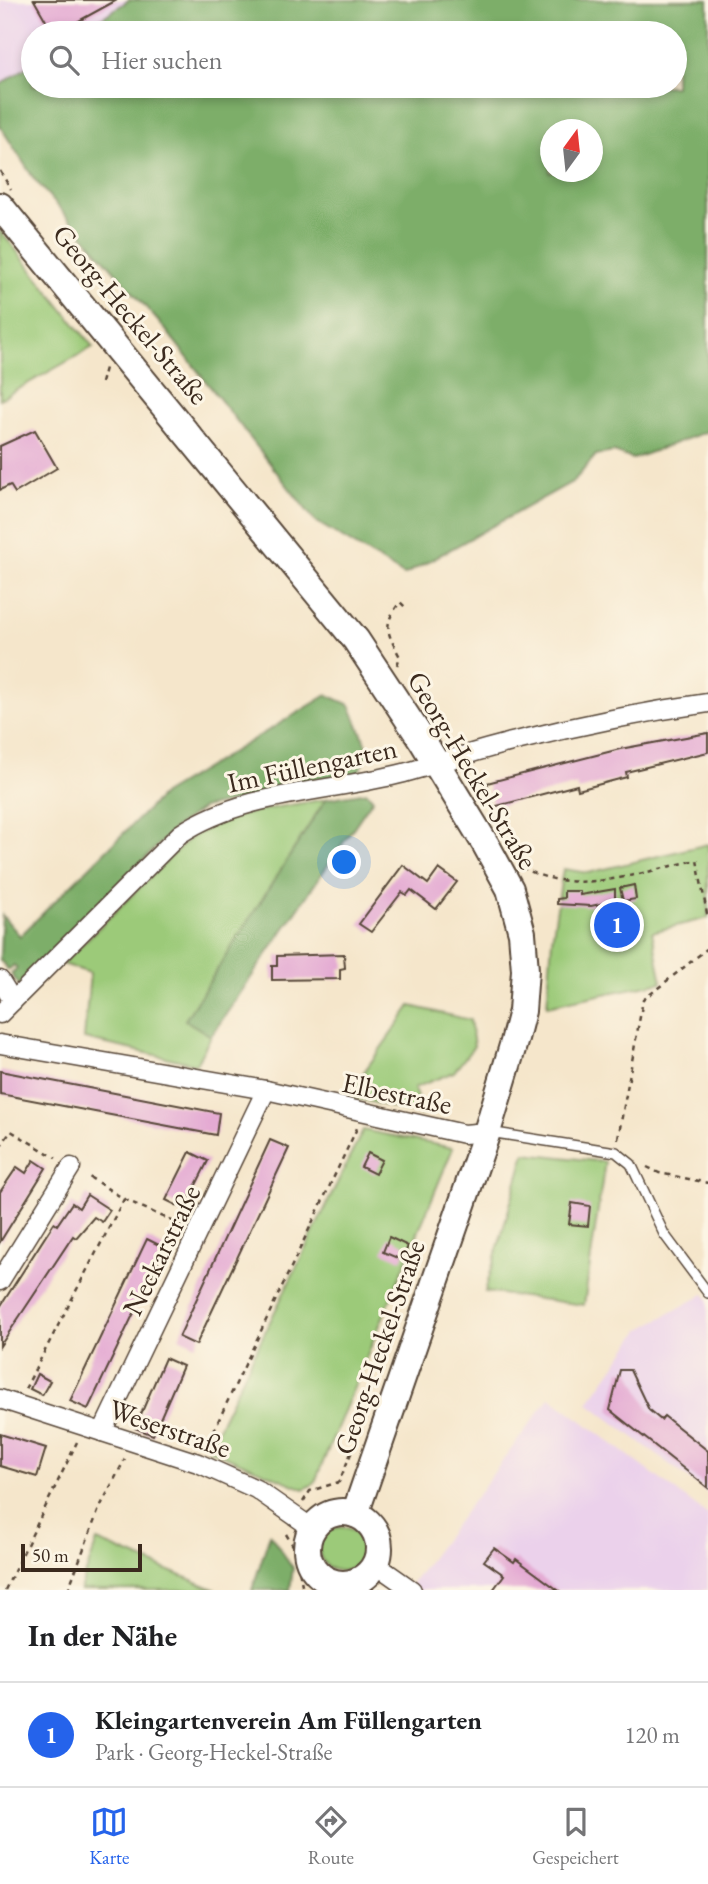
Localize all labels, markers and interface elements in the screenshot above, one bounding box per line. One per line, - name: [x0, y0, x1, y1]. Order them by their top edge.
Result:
- search box: [21, 21, 687, 98]
- icon: search: [45, 41, 83, 79]
- text: Hier suchen: [101, 43, 222, 77]
- north arrow: [540, 119, 603, 182]
- street label: Georg-Heckel-Straße: [45, 216, 217, 412]
- street label: Georg-Heckel-Straße: [400, 664, 546, 876]
- street label: Im Füllengarten: [224, 729, 400, 801]
- your location: [327, 845, 361, 879]
- pin: 1: [594, 899, 640, 951]
- street label: Elbestraße: [339, 1064, 455, 1122]
- street label: Neckarstraße: [114, 1179, 208, 1321]
- street label: Georg-Heckel-Straße: [325, 1235, 433, 1459]
- street label: Weserstraße: [104, 1390, 236, 1466]
- scale bar: [21, 1541, 142, 1573]
- text: 50 m: [32, 1543, 69, 1568]
- text: In der Nähe: [28, 1616, 177, 1655]
- text: Kleingartenverein Am Füllengarten: [95, 1703, 482, 1737]
- text: 1: [45, 1720, 57, 1750]
- text: 120 m: [624, 1720, 680, 1750]
- text: Park · Georg-Heckel-Straße: [95, 1737, 333, 1767]
- tab: Karte: [89, 1803, 129, 1870]
- tab: Route: [308, 1803, 354, 1870]
- tab: Gespeichert: [532, 1803, 619, 1870]

